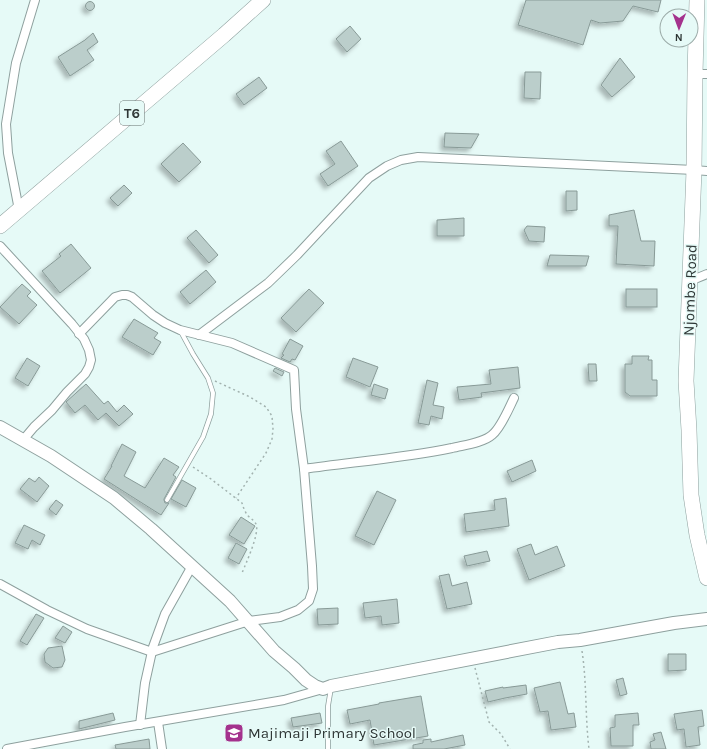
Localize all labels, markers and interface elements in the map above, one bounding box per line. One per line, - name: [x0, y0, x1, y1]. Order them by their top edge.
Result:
- north arrow: [659, 8, 699, 48]
- text: N: [675, 31, 683, 44]
- road number: T6: [120, 101, 144, 125]
- street label: Njombe Road: [679, 244, 701, 336]
- school or university icon: Majimaji Primary School: [223, 722, 245, 744]
- place label: Majimaji Primary School: [248, 724, 416, 742]

